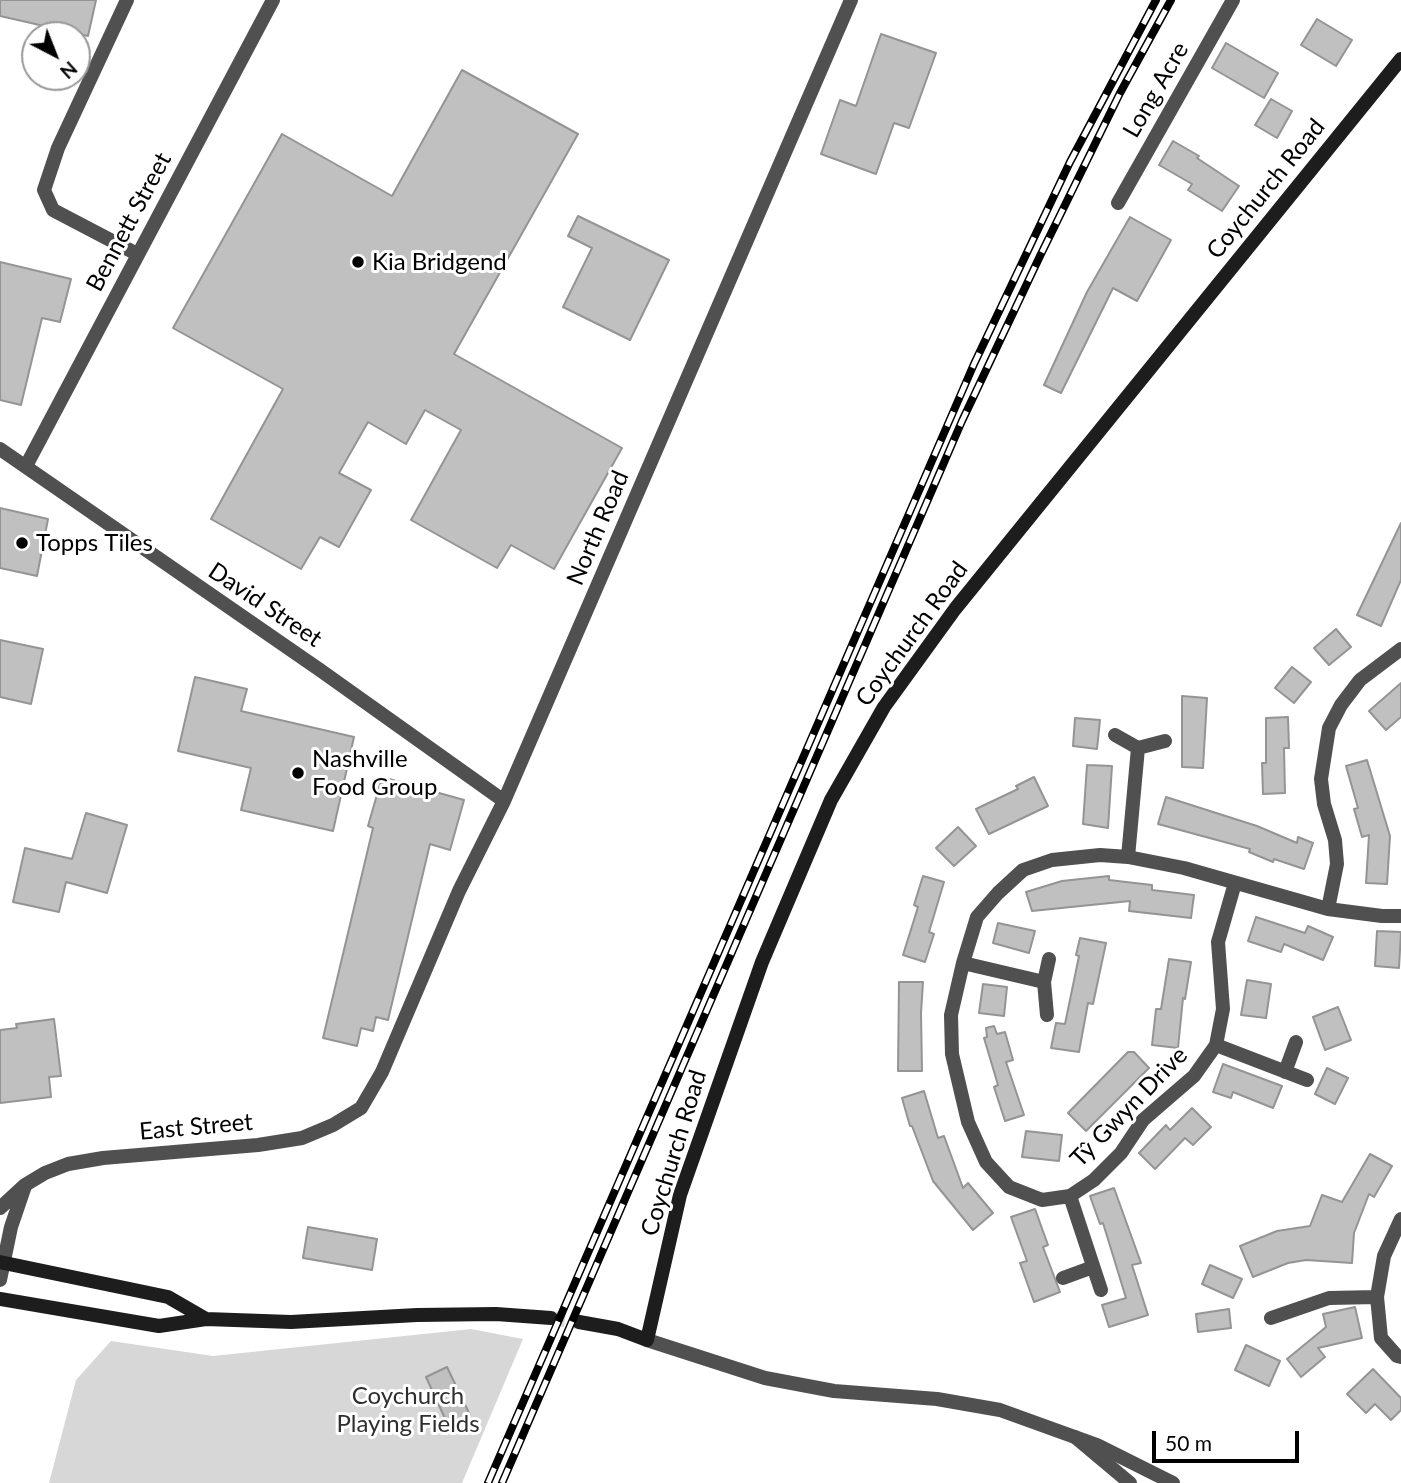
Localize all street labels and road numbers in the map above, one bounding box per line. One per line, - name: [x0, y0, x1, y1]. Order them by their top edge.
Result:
- street label: Long Acre: [1117, 37, 1195, 143]
- street label: Coychurch Road: [1201, 113, 1331, 265]
- street label: Bennett Street: [80, 148, 178, 296]
- street label: North Road: [561, 466, 635, 590]
- street label: Coychurch Road: [850, 556, 974, 712]
- street label: David Street: [203, 557, 327, 653]
- street label: Tŷ Gwyn Drive: [1065, 1041, 1193, 1173]
- street label: Coychurch Road: [635, 1067, 713, 1239]
- street label: East Street: [138, 1108, 254, 1146]

